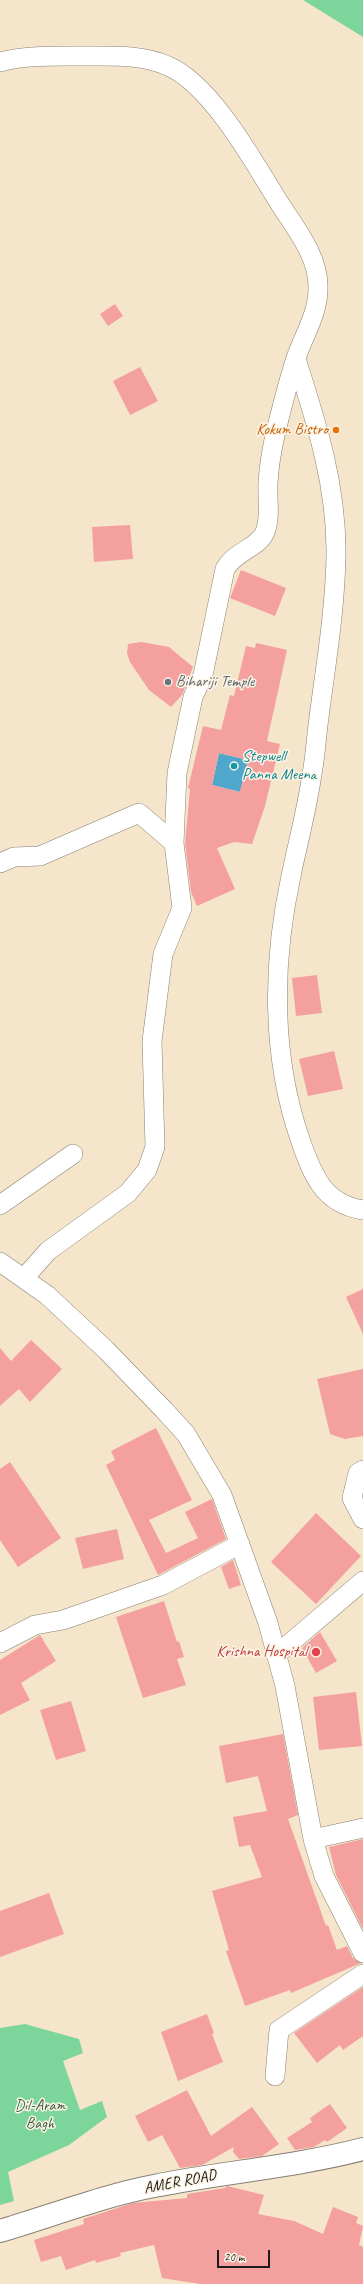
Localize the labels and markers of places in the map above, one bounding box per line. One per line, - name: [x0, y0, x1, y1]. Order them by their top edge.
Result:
- place label: Kokum Bistro: [256, 420, 328, 440]
- marker: Kokum Bistro: [331, 425, 341, 435]
- place label: Bihariji Temple: [176, 672, 254, 692]
- marker: Bihariji Temple: [163, 677, 173, 687]
- place label: Stepwell Panna Meena: [242, 747, 316, 785]
- marker: Stepwell Panna Meena: [229, 761, 239, 771]
- place label: Krishna Hospital: [216, 1642, 307, 1662]
- marker: Krishna Hospital: [310, 1646, 322, 1658]

